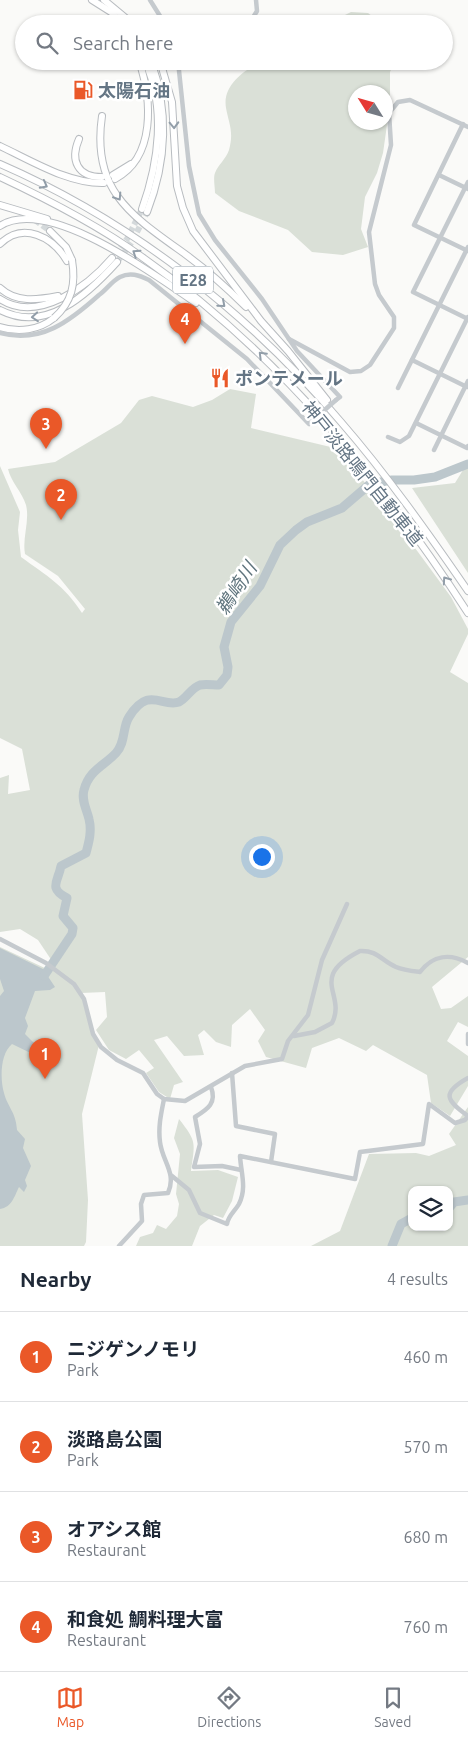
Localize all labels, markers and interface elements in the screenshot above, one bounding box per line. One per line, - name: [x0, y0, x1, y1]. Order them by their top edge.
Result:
- search box: [15, 15, 453, 70]
- icon: search: [33, 29, 61, 57]
- text: Search here: [73, 32, 173, 54]
- fuel station icon: 太陽石油: [72, 79, 94, 101]
- place label: 太陽石油: [98, 80, 170, 100]
- north arrow: [348, 85, 393, 130]
- one-way arrow: [169, 122, 179, 130]
- one-way arrow: [39, 179, 48, 189]
- one-way arrow: [112, 191, 121, 200]
- one-way arrow: [133, 250, 142, 259]
- road number: E28: [173, 266, 213, 294]
- one-way arrow: [217, 299, 226, 308]
- pin: 4: [169, 303, 201, 344]
- one-way arrow: [31, 311, 39, 322]
- one-way arrow: [259, 352, 268, 361]
- restaurant icon: ポンテメール: [209, 367, 231, 389]
- place label: ポンテメール: [235, 368, 343, 388]
- street label: 神戸淡路鳴門自動車道: [299, 397, 427, 549]
- pin: 3: [30, 408, 62, 449]
- pin: 2: [45, 479, 77, 520]
- water label: 鵜崎川: [211, 556, 262, 618]
- one-way arrow: [443, 577, 452, 586]
- your location: [249, 844, 275, 870]
- pin: 1: [29, 1038, 61, 1079]
- map controls: [408, 1186, 453, 1231]
- button: layers: [408, 1186, 453, 1231]
- text: Nearby: [20, 1267, 91, 1291]
- text: 4 results: [387, 1270, 448, 1288]
- text: ニジゲンノモリ: [67, 1338, 199, 1360]
- text: 1: [31, 1348, 41, 1366]
- text: 460 m: [403, 1348, 448, 1366]
- text: Park: [67, 1361, 99, 1379]
- text: 淡路島公園: [67, 1428, 162, 1450]
- text: 2: [31, 1438, 41, 1456]
- text: 570 m: [403, 1438, 448, 1456]
- text: Park: [67, 1451, 99, 1469]
- text: オアシス館: [67, 1518, 161, 1540]
- text: 3: [31, 1528, 41, 1546]
- text: 680 m: [403, 1528, 448, 1546]
- text: Restaurant: [67, 1541, 146, 1559]
- text: 和食処 鯛料理大富: [67, 1608, 224, 1630]
- text: 4: [31, 1618, 41, 1636]
- text: 760 m: [403, 1618, 448, 1636]
- text: Restaurant: [67, 1631, 146, 1649]
- tab: Map: [56, 1684, 84, 1730]
- tab: Directions: [197, 1684, 261, 1730]
- tab: Saved: [374, 1684, 412, 1730]

